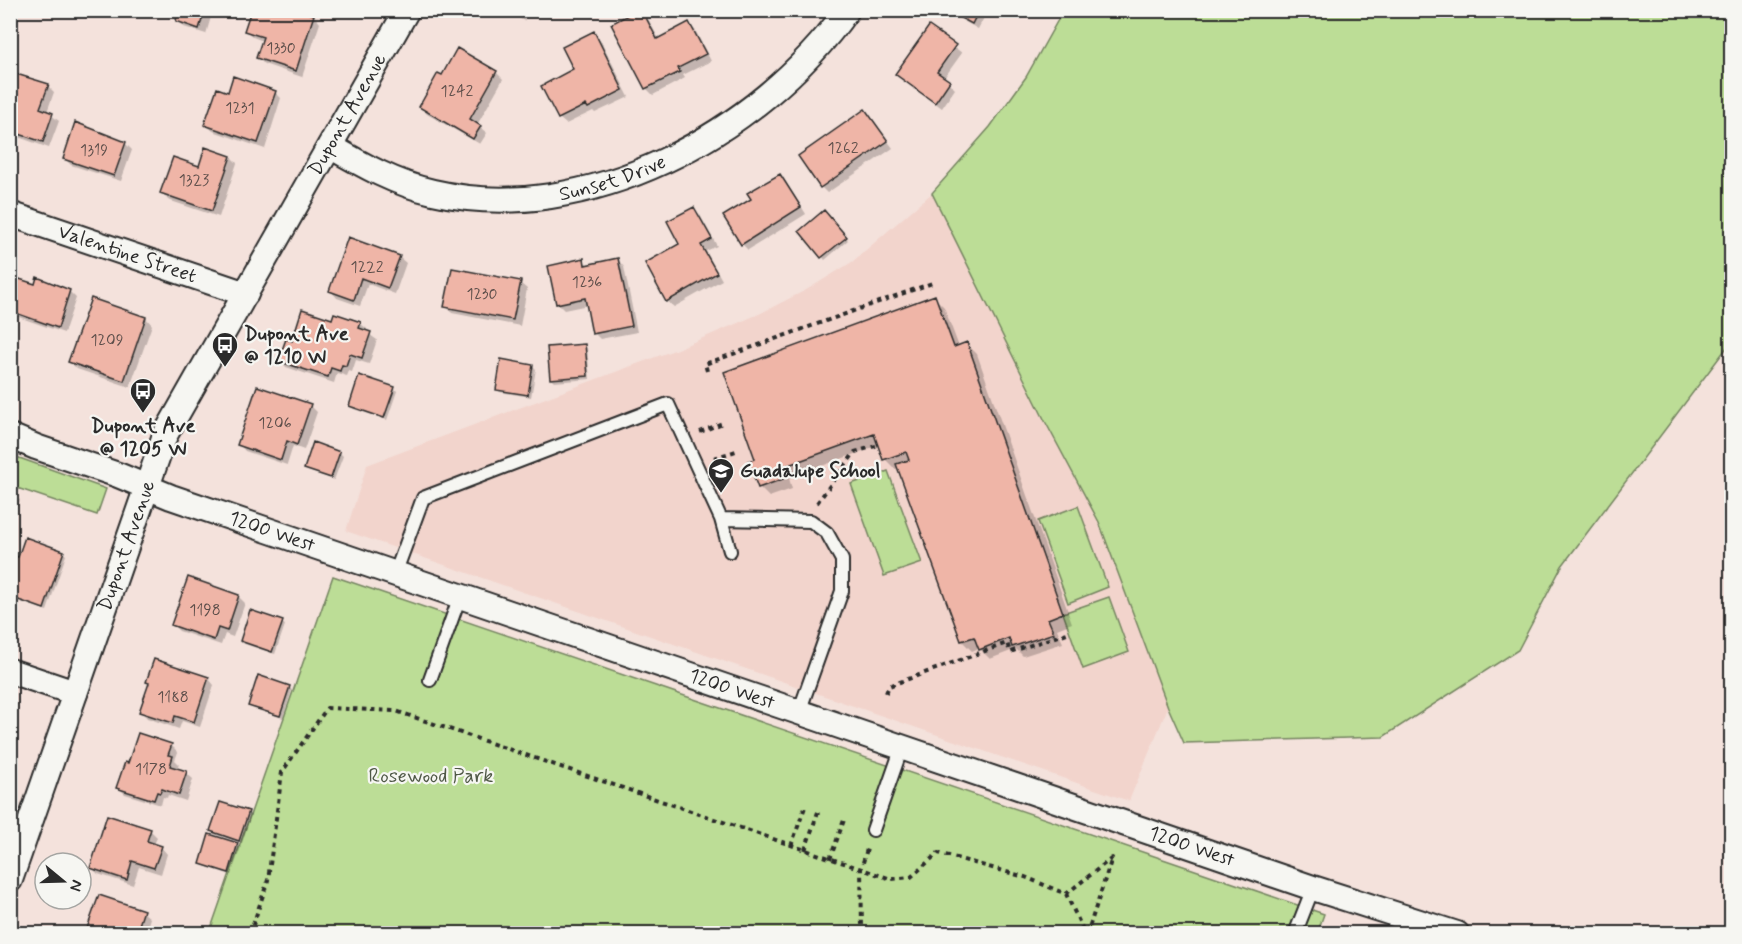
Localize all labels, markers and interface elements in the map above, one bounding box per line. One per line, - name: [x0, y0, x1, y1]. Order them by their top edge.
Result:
- house number: 1330: [266, 38, 296, 59]
- street label: Dupont Avenue: [302, 48, 393, 181]
- house number: 1242: [441, 81, 474, 102]
- house number: 1231: [225, 98, 255, 119]
- house number: 1262: [828, 138, 859, 159]
- house number: 1319: [80, 140, 108, 161]
- street label: Sunset Drive: [557, 148, 670, 208]
- house number: 1323: [179, 170, 209, 191]
- street label: Valentine Street: [55, 218, 200, 290]
- house number: 1222: [351, 257, 384, 278]
- house number: 1236: [572, 272, 602, 293]
- house number: 1230: [466, 284, 498, 305]
- place label: Dupont Ave @ 1210 W: [244, 321, 349, 371]
- house number: 1209: [90, 330, 124, 351]
- bus stop icon: Dupont Ave @ 1210 W: [210, 330, 240, 368]
- bus stop icon: Dupont Ave @ 1205 W: [128, 376, 158, 414]
- place label: Dupont Ave @ 1205 W: [91, 413, 195, 463]
- house number: 1206: [258, 413, 292, 434]
- school or university icon: Guadalupe School: [706, 456, 736, 494]
- place label: Guadalupe School: [740, 458, 881, 485]
- street label: Dupont Avenue: [91, 477, 162, 615]
- street label: 1200 West: [225, 504, 319, 559]
- house number: 1198: [189, 600, 221, 621]
- street label: 1200 West: [685, 662, 778, 716]
- house number: 1188: [157, 687, 189, 708]
- house number: 1178: [135, 759, 167, 780]
- park label: Rosewood Park: [369, 763, 493, 790]
- street label: 1200 West: [1145, 819, 1238, 874]
- north arrow: [33, 851, 93, 911]
- text: N: [64, 877, 87, 894]

